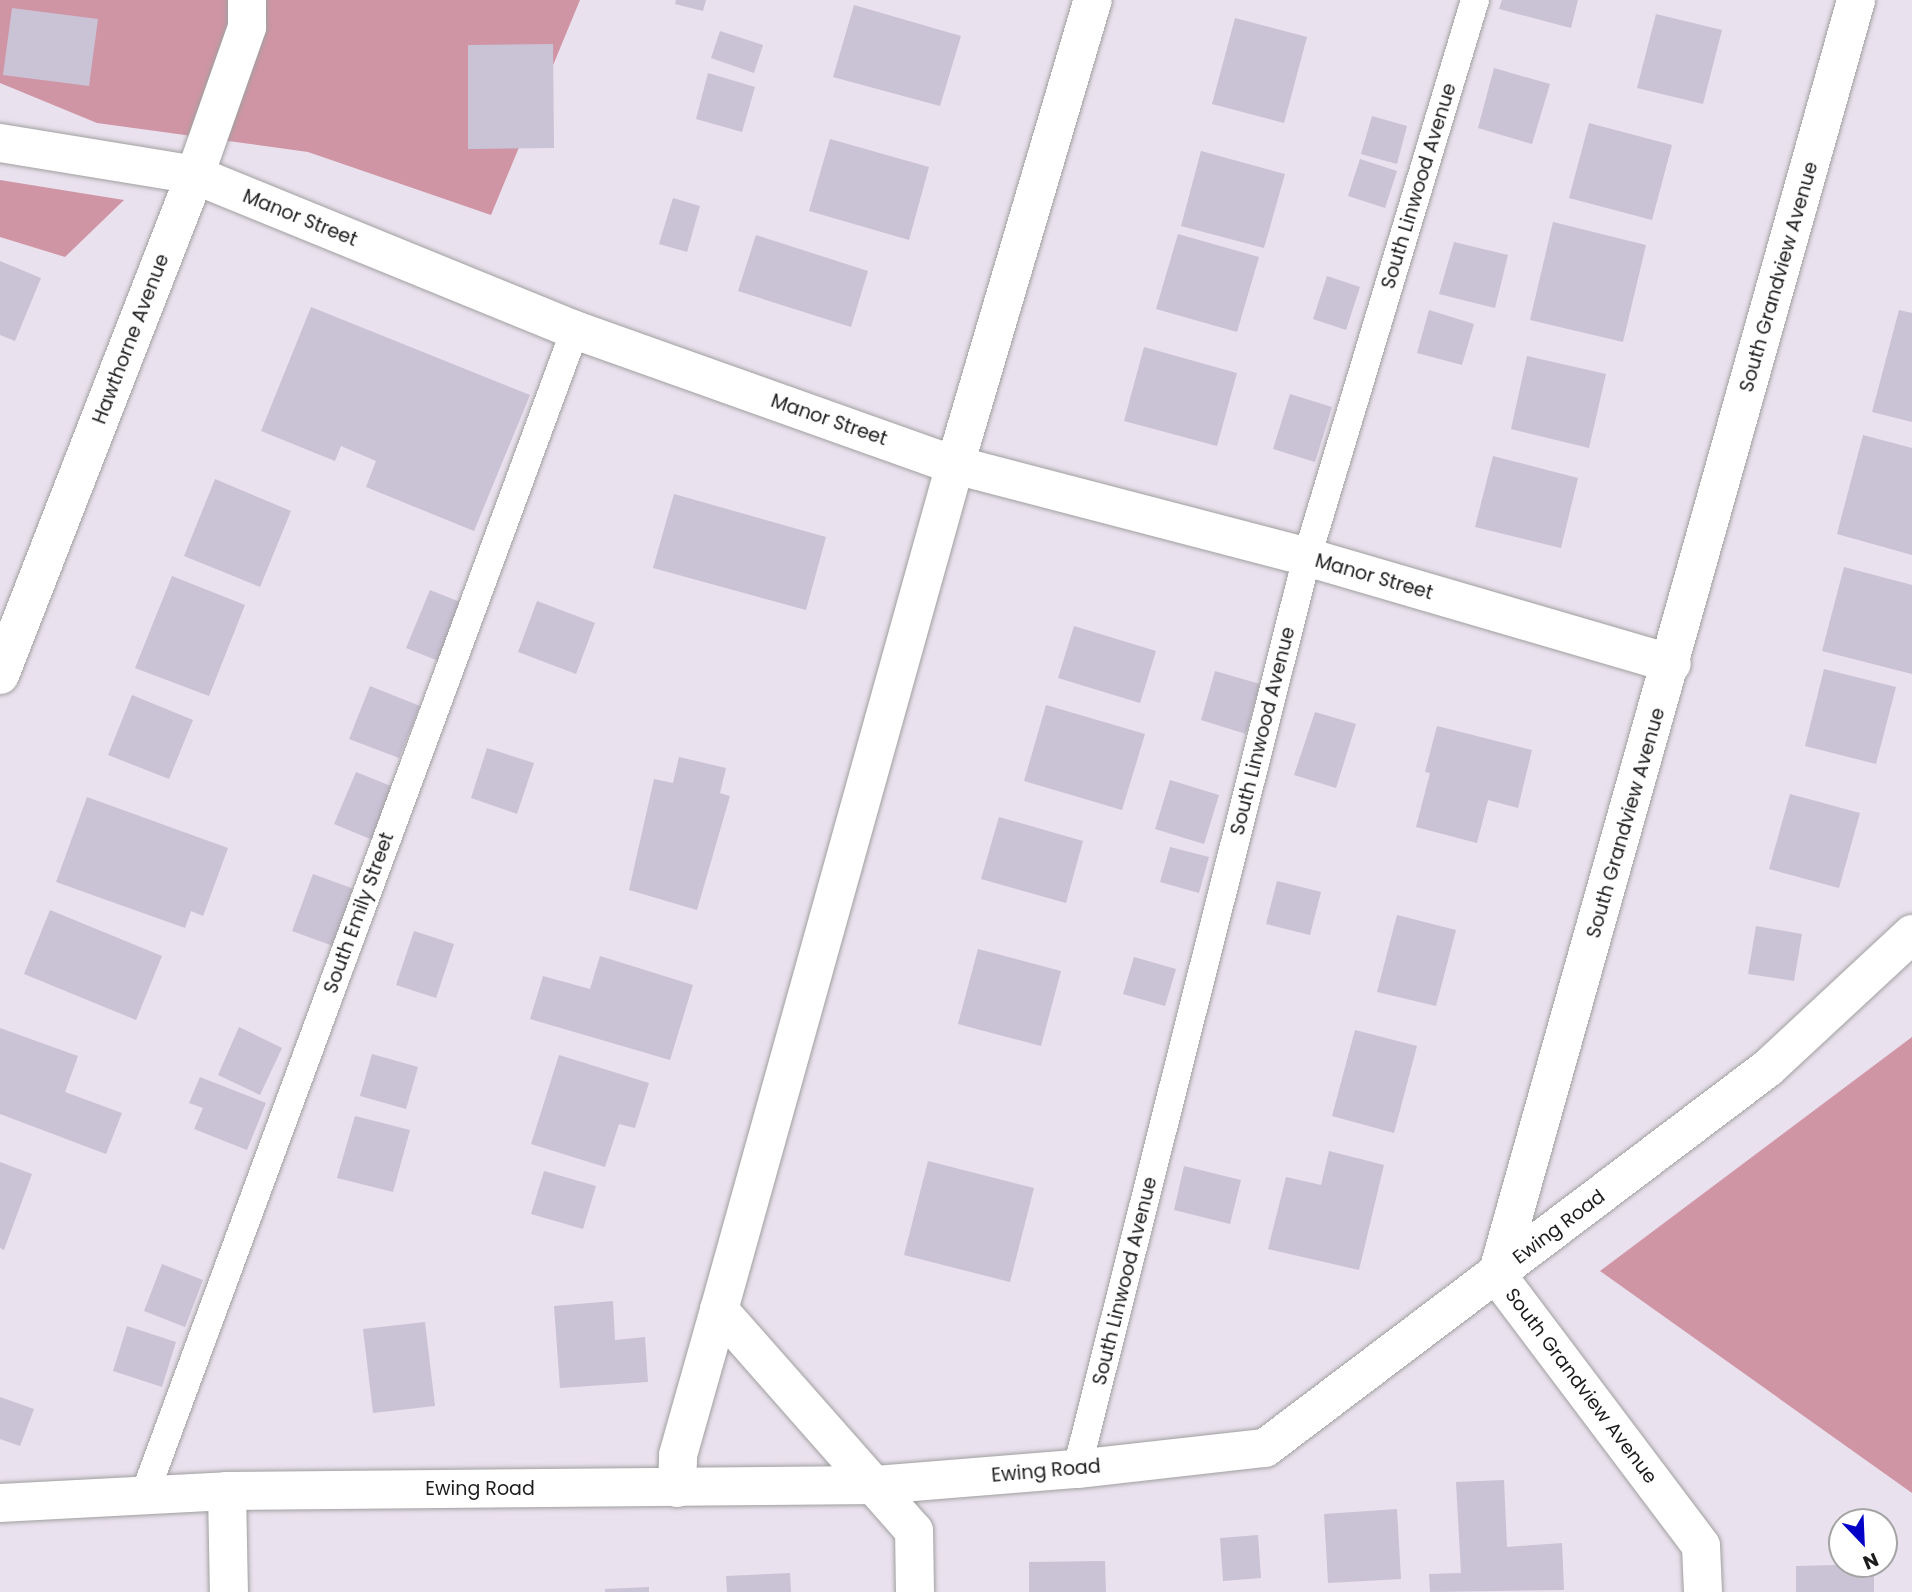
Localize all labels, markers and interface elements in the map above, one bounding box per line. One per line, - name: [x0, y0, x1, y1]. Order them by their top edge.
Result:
- street label: South Linwood Avenue: [1377, 80, 1461, 292]
- street label: South Grandview Avenue: [1735, 159, 1823, 395]
- street label: Manor Street: [239, 185, 361, 251]
- street label: Hawthorne Avenue: [88, 251, 174, 427]
- street label: Manor Street: [768, 389, 890, 451]
- street label: Manor Street: [1313, 549, 1435, 605]
- street label: South Linwood Avenue: [1226, 625, 1300, 837]
- street label: South Grandview Avenue: [1582, 705, 1670, 941]
- street label: South Emily Street: [319, 829, 399, 997]
- street label: South Linwood Avenue: [1088, 1175, 1162, 1387]
- street label: Ewing Road: [1508, 1185, 1610, 1269]
- street label: South Grandview Avenue: [1500, 1284, 1662, 1488]
- street label: Ewing Road: [990, 1455, 1102, 1487]
- street label: Ewing Road: [425, 1478, 535, 1500]
- north arrow: [1828, 1508, 1898, 1578]
- text: N: [1859, 1546, 1882, 1576]

